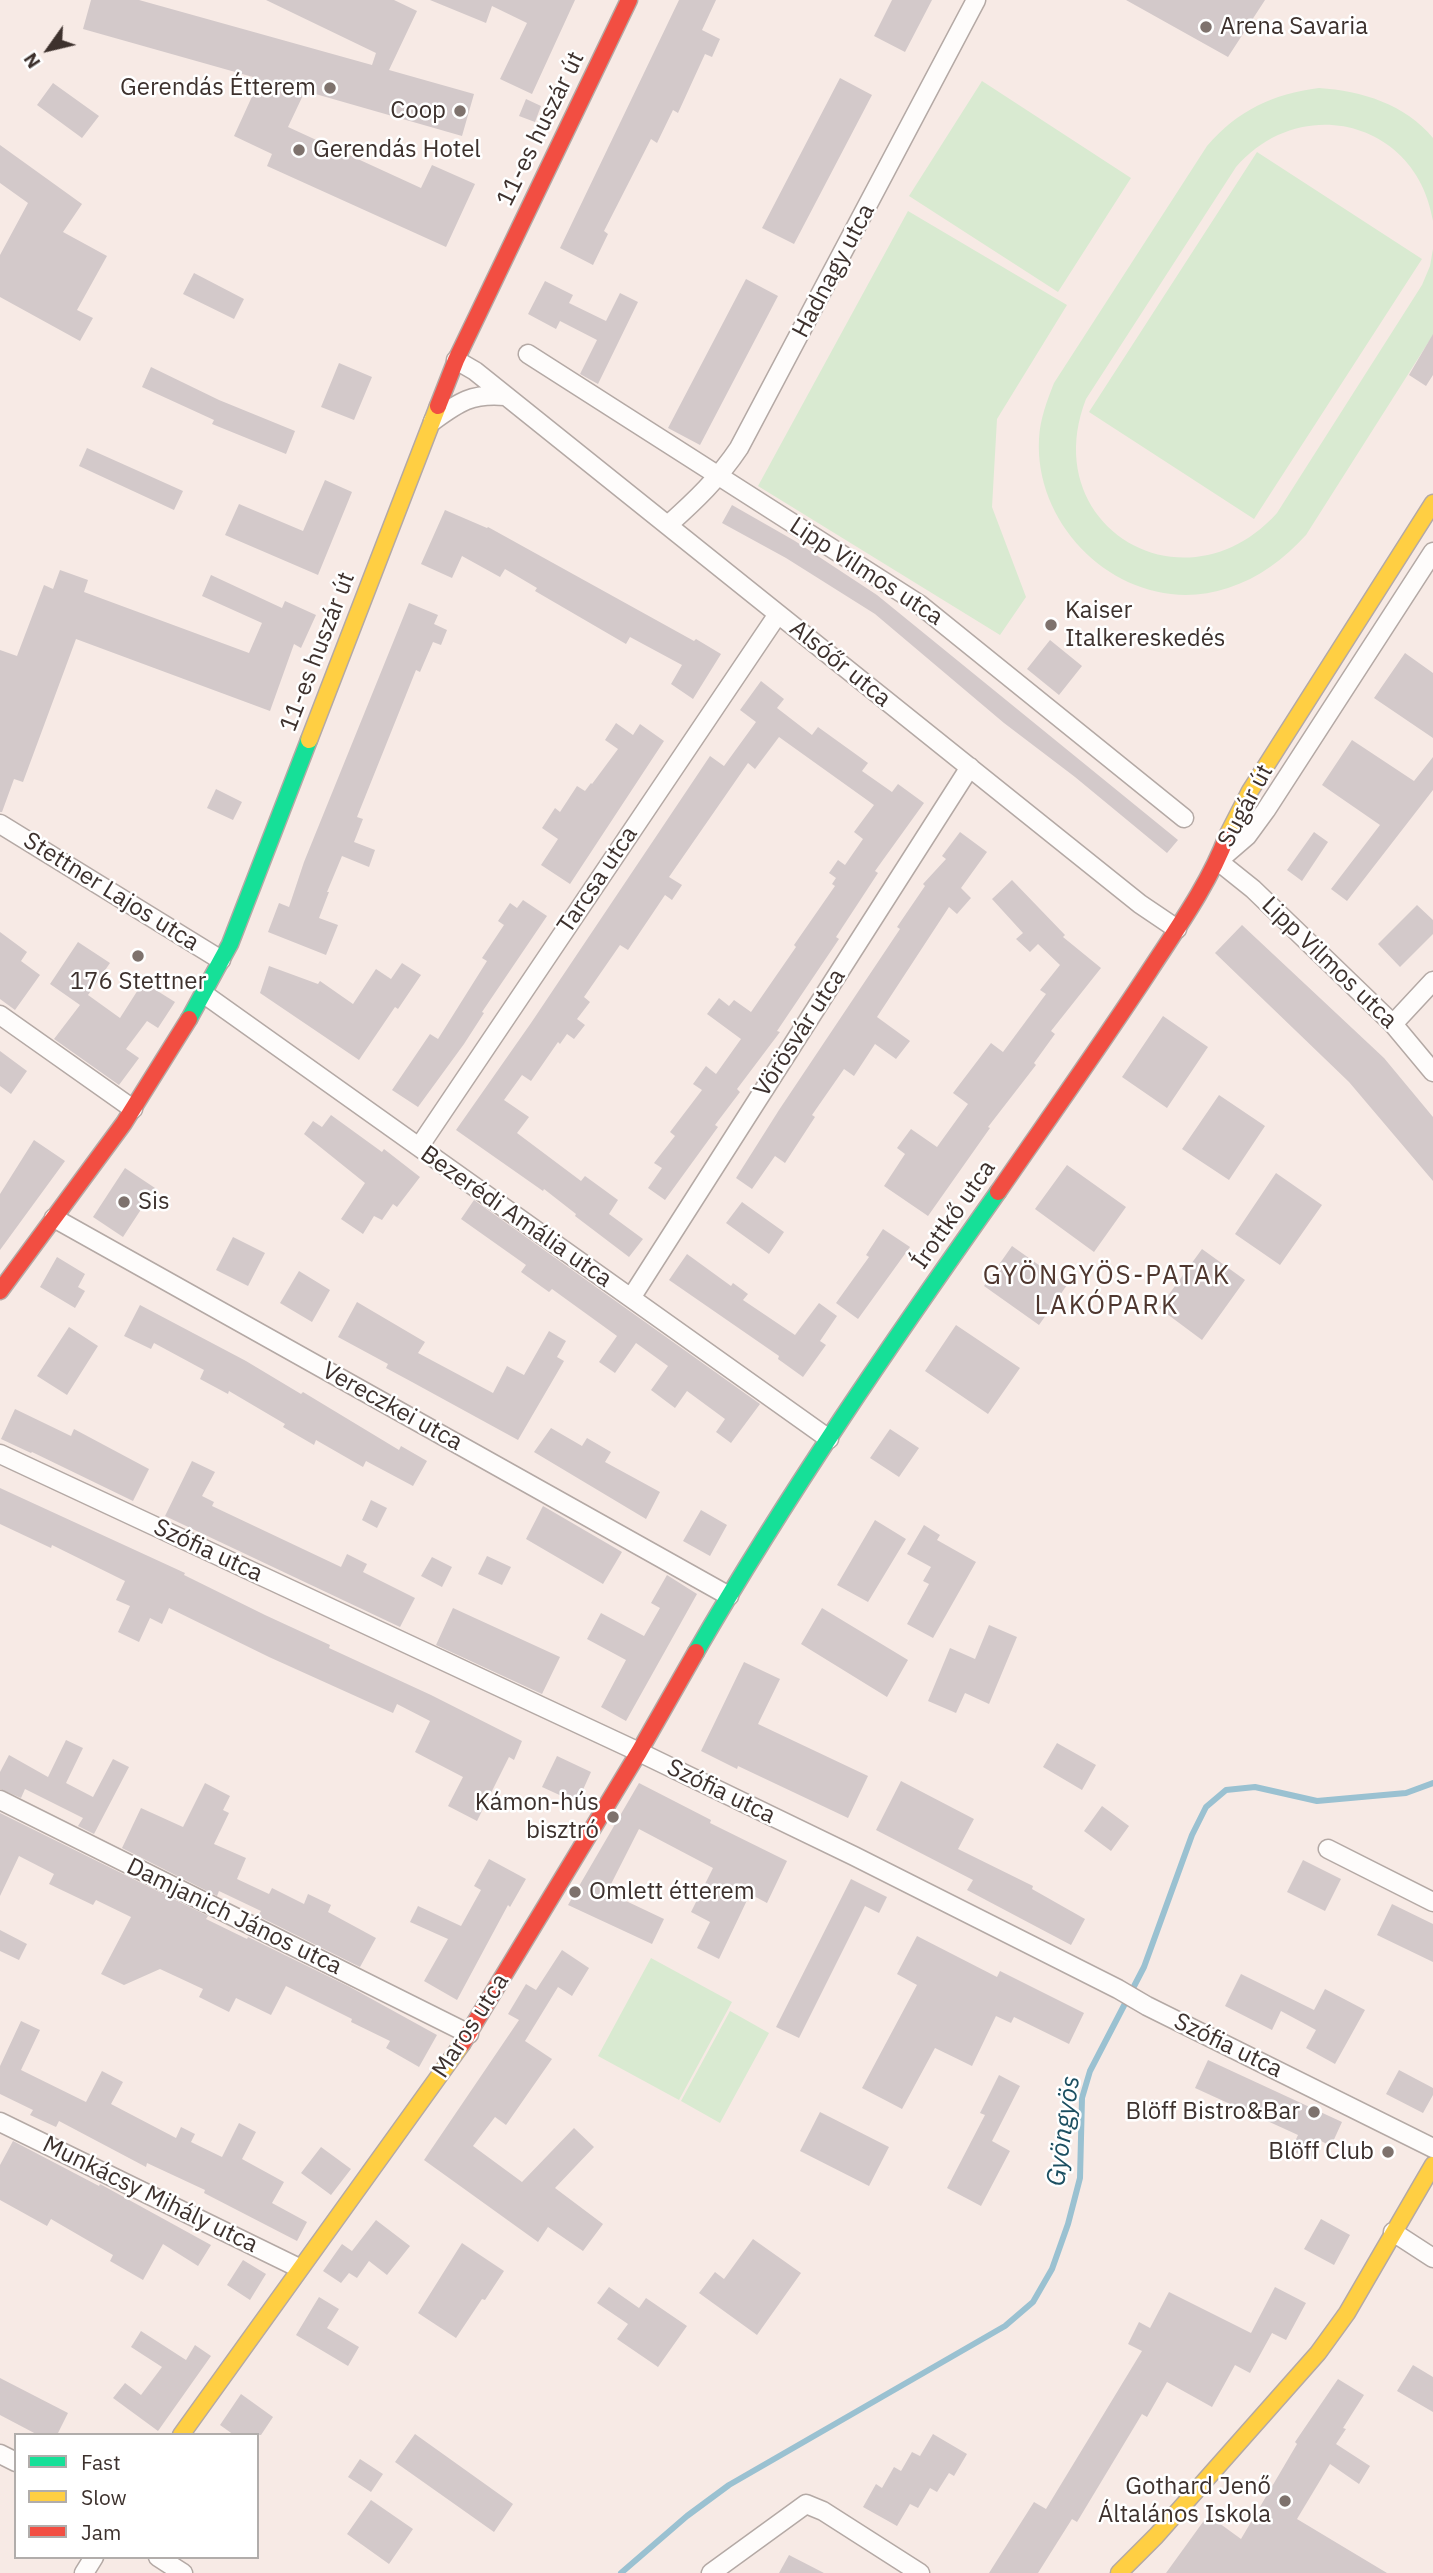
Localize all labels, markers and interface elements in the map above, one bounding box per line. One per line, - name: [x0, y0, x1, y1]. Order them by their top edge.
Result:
- place label: Arena Savaria: [1220, 13, 1368, 41]
- north arrow: [14, 14, 84, 84]
- marker: Arena Savaria: [1198, 19, 1214, 35]
- street label: 11-es huszár út: [491, 47, 591, 211]
- text: N: [18, 48, 45, 73]
- place label: Gerendás Étterem: [120, 74, 316, 102]
- marker: Gerendás Étterem: [322, 80, 338, 96]
- place label: Coop: [390, 97, 446, 125]
- marker: Coop: [452, 103, 468, 119]
- place label: Gerendás Hotel: [313, 136, 481, 164]
- marker: Gerendás Hotel: [291, 142, 307, 158]
- street label: Hadnagy utca: [787, 199, 881, 343]
- street label: Lipp Vilmos utca: [784, 512, 948, 632]
- street label: 11-es huszár út: [274, 568, 362, 736]
- place label: Kaiser Italkereskedés: [1065, 597, 1226, 653]
- street label: Alsóőr utca: [784, 614, 896, 714]
- marker: Kaiser Italkereskedés: [1043, 617, 1059, 633]
- street label: Sugár út: [1212, 760, 1280, 852]
- street label: Tarcsa utca: [552, 821, 644, 939]
- street label: Stettner Lajos utca: [18, 826, 204, 958]
- street label: Lipp Vilmos utca: [1255, 891, 1403, 1035]
- marker: 176 Stettner: [130, 948, 146, 964]
- street label: Vörösvár utca: [748, 964, 852, 1102]
- place label: 176 Stettner: [70, 968, 206, 996]
- street label: Bezerédi Amália utca: [415, 1140, 617, 1294]
- street label: Írottkő utca: [906, 1155, 1002, 1275]
- place label: Sis: [138, 1188, 170, 1216]
- marker: Sis: [116, 1194, 132, 1210]
- district label: GYÖNGYÖS-PATAK LAKÓPARK: [985, 1260, 1229, 1322]
- street label: Vereczkei utca: [317, 1357, 467, 1457]
- street label: Szófia utca: [149, 1513, 267, 1589]
- street label: Szófia utca: [662, 1753, 780, 1831]
- place label: Kámon-hús bisztró: [475, 1789, 599, 1845]
- marker: Kámon-hús bisztró: [605, 1809, 621, 1825]
- street label: Damjanich János utca: [122, 1852, 346, 1982]
- place label: Omlett étterem: [589, 1878, 755, 1906]
- marker: Omlett étterem: [567, 1884, 583, 1900]
- street label: Maros utca: [427, 1968, 515, 2084]
- street label: Szófia utca: [1169, 2007, 1287, 2085]
- water label: Gyöngyös: [1041, 2074, 1087, 2188]
- place label: Blöff Bistro&Bar: [1126, 2098, 1300, 2126]
- marker: Blöff Bistro&Bar: [1306, 2104, 1322, 2120]
- street label: Munkácsy Mihály utca: [38, 2130, 262, 2260]
- place label: Blöff Club: [1268, 2138, 1374, 2166]
- marker: Blöff Club: [1380, 2144, 1396, 2160]
- legend: [14, 2433, 259, 2559]
- text: Fast: [81, 2448, 121, 2476]
- place label: Gothard Jenő Általános Iskola: [1098, 2473, 1271, 2529]
- text: Slow: [81, 2483, 127, 2511]
- marker: Gothard Jenő Általános Iskola: [1277, 2493, 1293, 2509]
- text: Jam: [81, 2518, 121, 2546]

